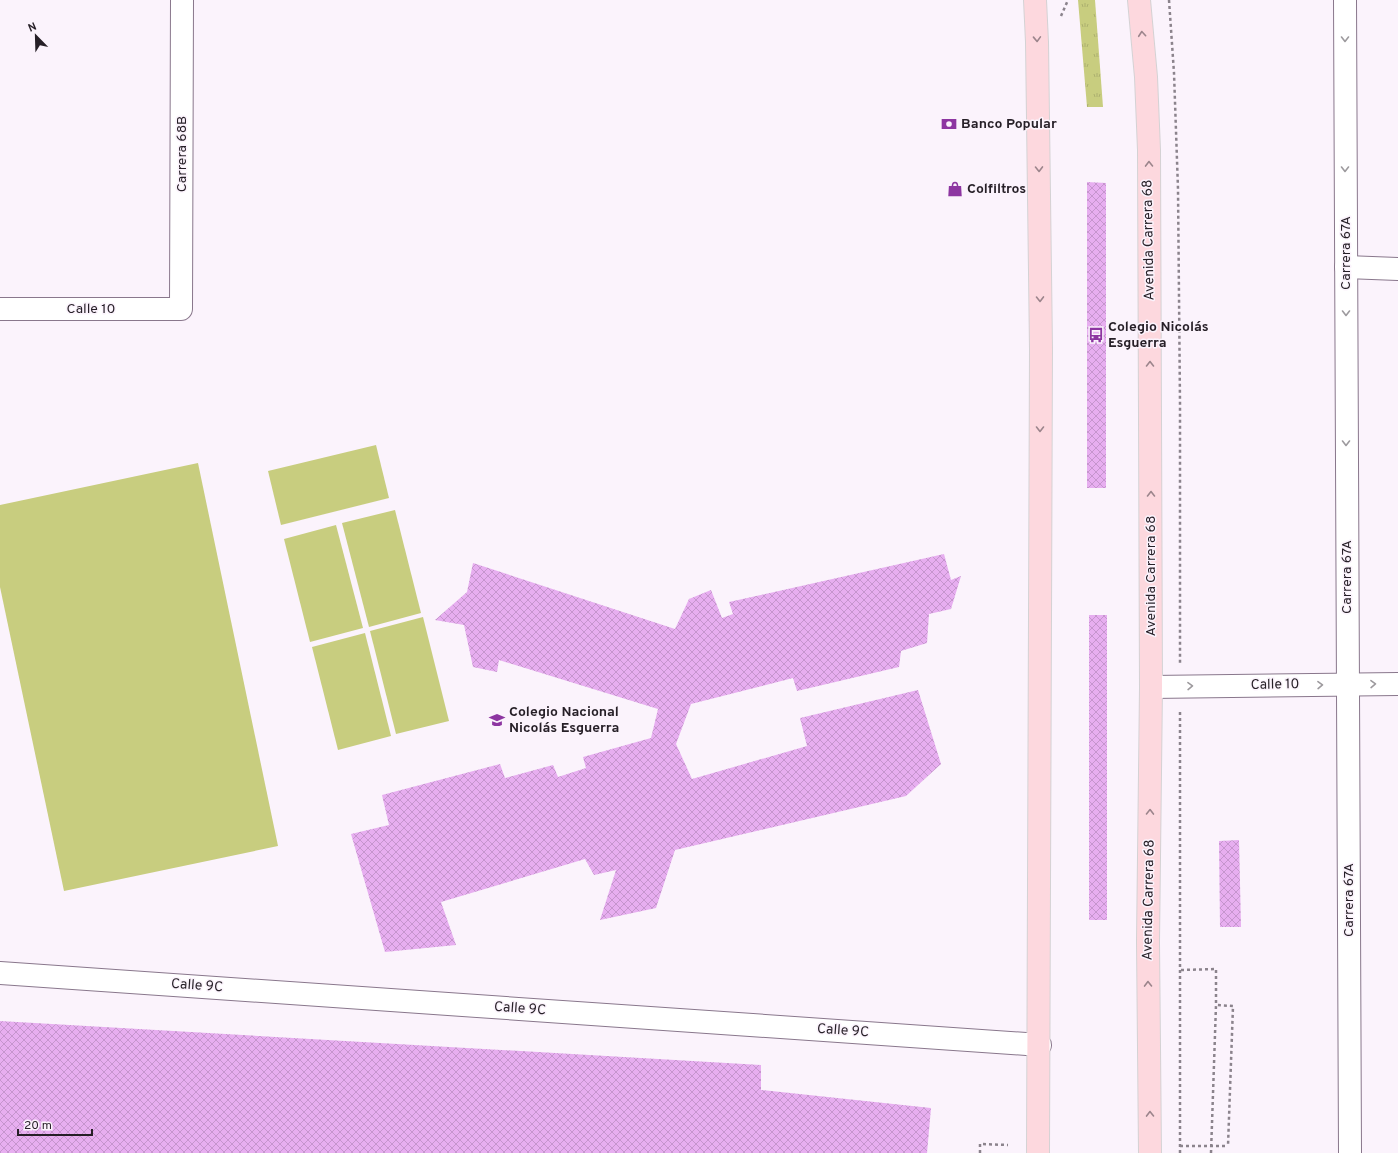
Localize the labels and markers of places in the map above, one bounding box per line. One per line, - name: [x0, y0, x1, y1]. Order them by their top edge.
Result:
- bank icon: Banco Popular: [940, 115, 958, 133]
- place label: Banco Popular: [961, 116, 1057, 133]
- shop icon: Colfiltros: [946, 180, 964, 198]
- place label: Colfiltros: [967, 181, 1026, 198]
- place label: Colegio Nicolás Esguerra: [1108, 319, 1209, 352]
- bus stop icon: Colegio Nicolás Esguerra: [1087, 326, 1105, 344]
- place label: Colegio Nacional Nicolás Esguerra: [509, 704, 619, 737]
- school or university icon: Colegio Nacional Nicolás Esguerra: [488, 711, 506, 729]

